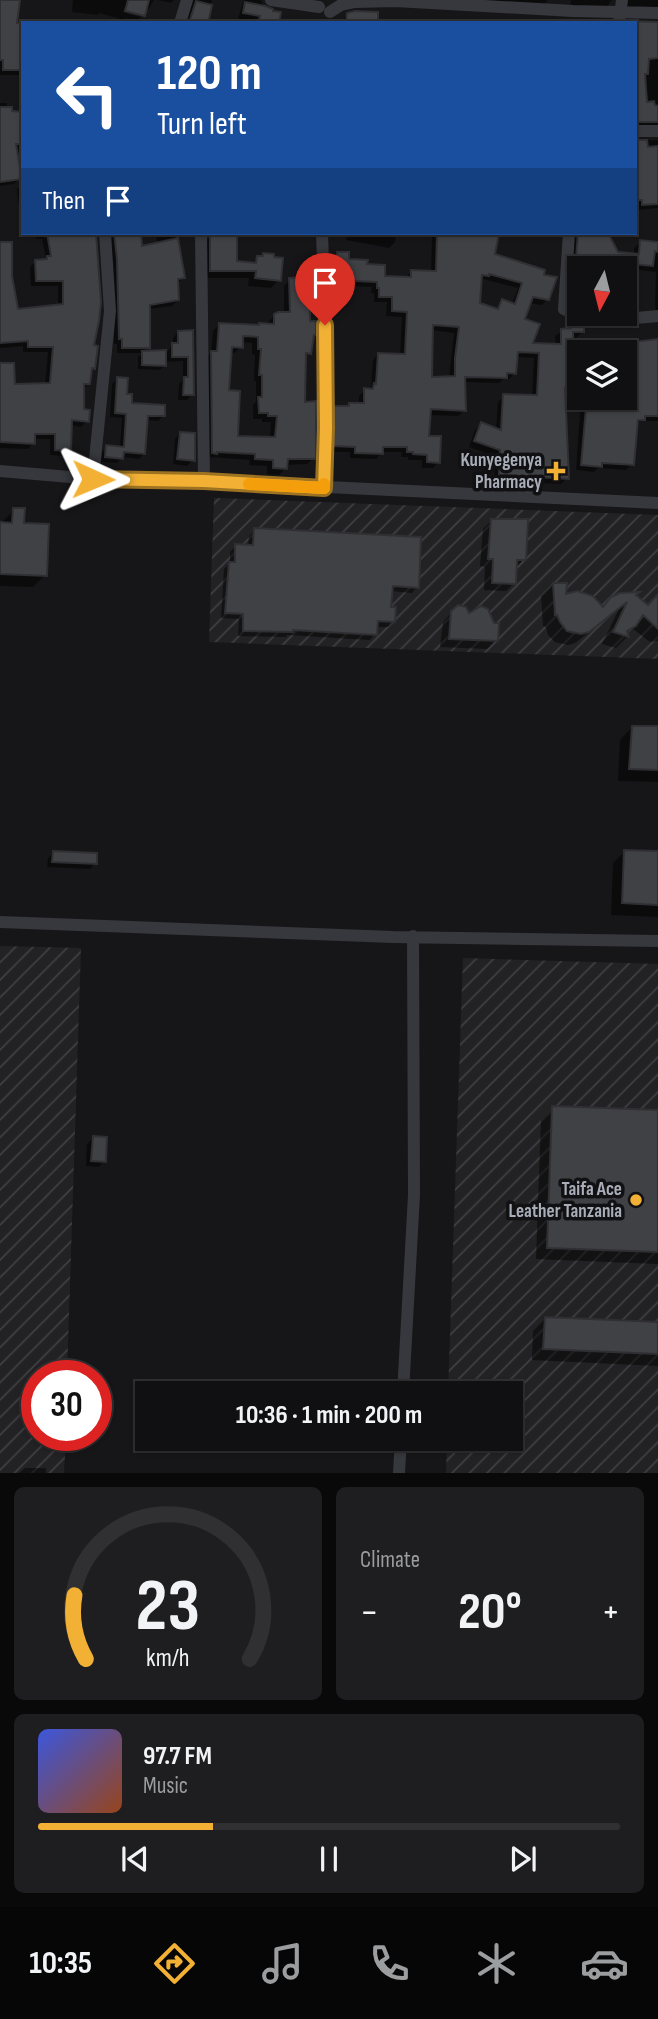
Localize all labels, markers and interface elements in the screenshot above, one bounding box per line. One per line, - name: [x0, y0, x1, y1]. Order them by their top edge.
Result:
- text: 120 m: [157, 45, 262, 104]
- icon: left: [42, 49, 133, 140]
- text: Turn left: [157, 105, 247, 144]
- icon: arrive: [99, 182, 137, 220]
- text: Then: [42, 186, 85, 217]
- pin: [295, 253, 355, 325]
- north arrow: [567, 256, 637, 326]
- map controls: [567, 256, 637, 410]
- icon: arrive: [306, 264, 344, 302]
- button: layers: [567, 340, 637, 410]
- position arrow: [56, 442, 130, 516]
- place label: Kunyegenya Pharmacy: [461, 449, 542, 494]
- marker: Kunyegenya Pharmacy: [548, 463, 564, 479]
- place label: Taifa Ace Leather Tanzania: [509, 1178, 622, 1223]
- marker: Taifa Ace Leather Tanzania: [628, 1192, 644, 1208]
- speed limit sign: 30: [21, 1360, 112, 1451]
- text: 10:36 · 1 min · 200 m: [236, 1400, 422, 1431]
- text: Climate: [360, 1546, 420, 1574]
- text: 23: [136, 1564, 200, 1652]
- text: 20°: [458, 1581, 522, 1644]
- text: −: [360, 1590, 379, 1635]
- text: +: [601, 1590, 620, 1635]
- text: km/h: [146, 1643, 190, 1674]
- text: 97.7 FM: [143, 1741, 212, 1772]
- text: Music: [143, 1772, 188, 1800]
- icon: previous: [116, 1840, 154, 1878]
- icon: pause: [310, 1840, 348, 1878]
- icon: next: [504, 1840, 542, 1878]
- icon: directions: [150, 1939, 199, 1988]
- icon: music: [258, 1939, 307, 1988]
- icon: phone: [365, 1939, 414, 1988]
- icon: climate: [472, 1939, 521, 1988]
- icon: car: [580, 1939, 629, 1988]
- text: 10:35: [29, 1944, 92, 1983]

